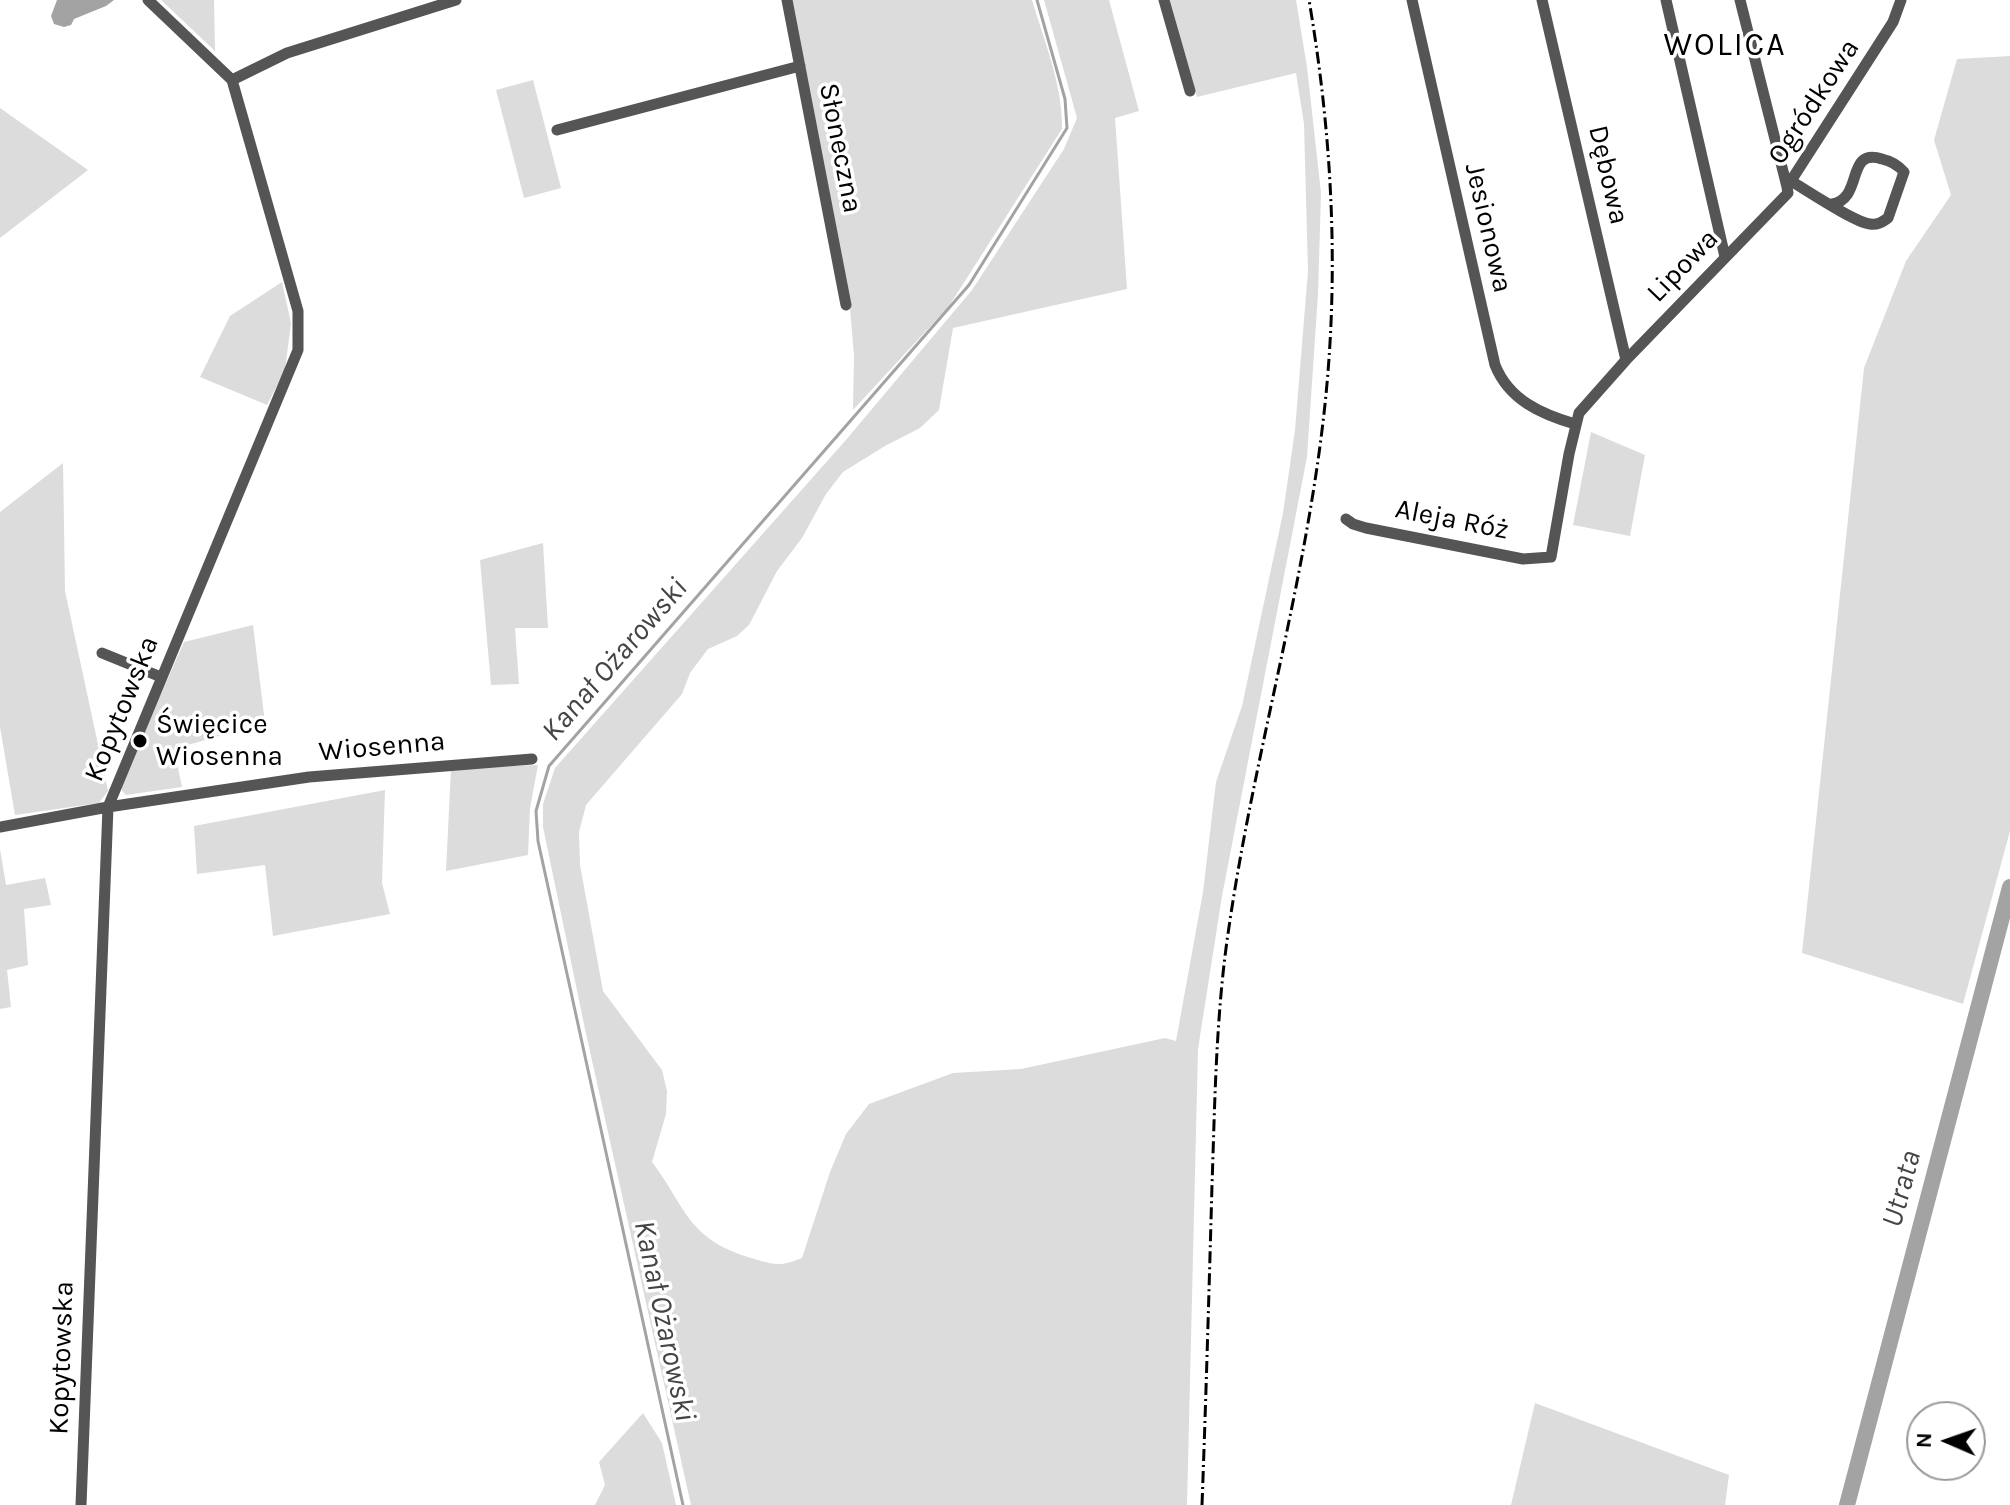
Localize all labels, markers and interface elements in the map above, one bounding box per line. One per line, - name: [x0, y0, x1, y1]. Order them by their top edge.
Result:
- district label: WOLICA: [1663, 27, 1787, 65]
- street label: Ogródkowa: [1761, 33, 1867, 171]
- street label: Słoneczna: [811, 80, 869, 216]
- street label: Dębowa: [1580, 122, 1636, 228]
- street label: Jesionowa: [1457, 160, 1519, 296]
- street label: Lipowa: [1640, 222, 1726, 310]
- street label: Aleja Róż: [1392, 493, 1512, 547]
- water label: Kanał Ożarowski: [534, 571, 696, 749]
- street label: Kopytowska: [78, 631, 166, 787]
- place label: Święcice Wiosenna: [156, 708, 283, 774]
- street label: Wiosenna: [317, 725, 447, 769]
- marker: Święcice Wiosenna: [131, 732, 149, 750]
- water label: Utrata: [1874, 1146, 1930, 1232]
- water label: Kanał Ożarowski: [625, 1217, 703, 1425]
- street label: Kopytowska: [43, 1281, 81, 1435]
- north arrow: [1906, 1401, 1986, 1481]
- text: N: [1911, 1432, 1937, 1449]

